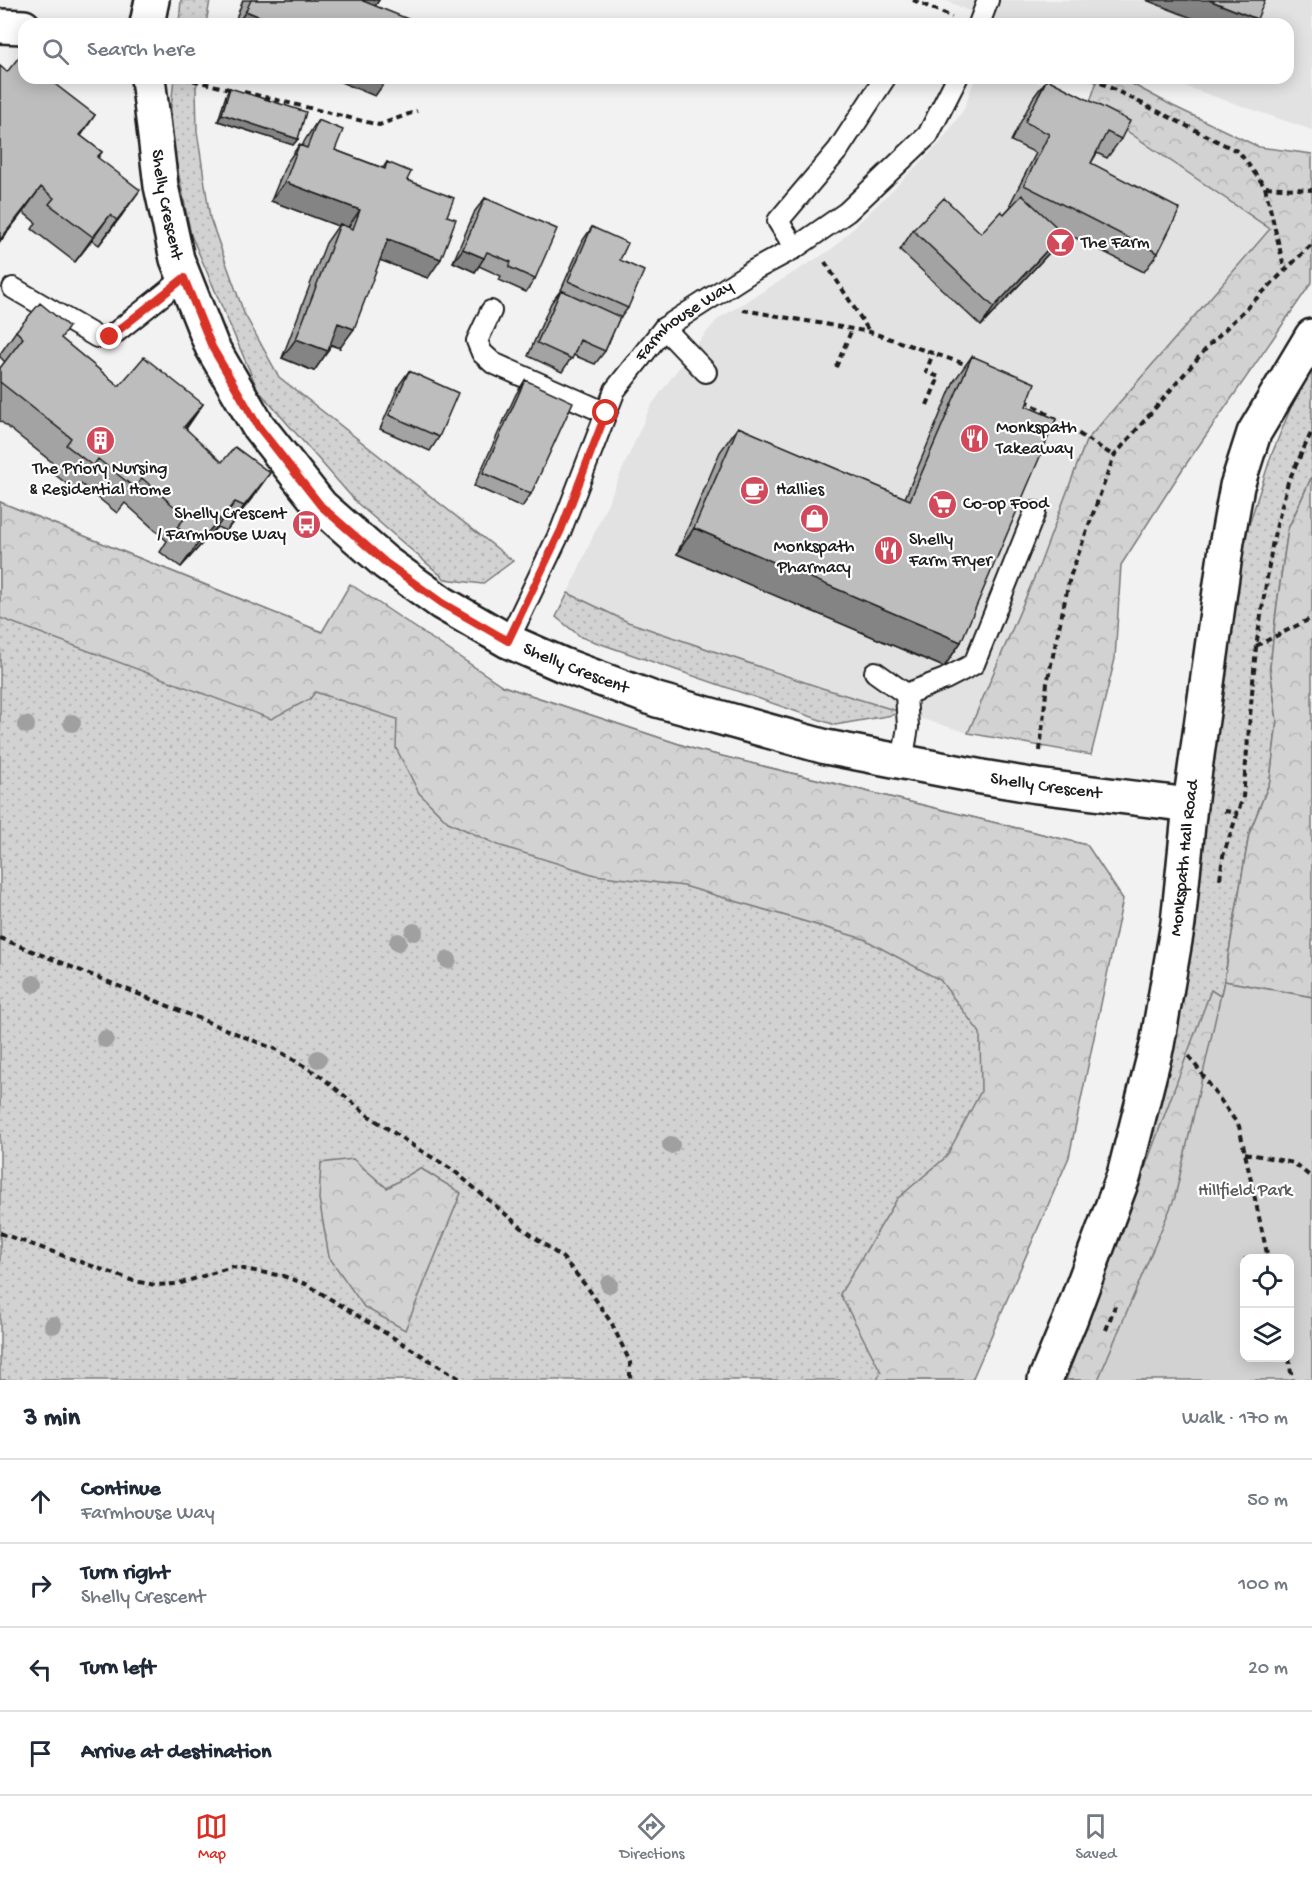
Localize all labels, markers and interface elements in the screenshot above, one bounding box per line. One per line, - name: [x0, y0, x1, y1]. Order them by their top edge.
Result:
- search box: [18, 18, 1294, 84]
- icon: search: [39, 35, 72, 68]
- text: Search here: [87, 38, 195, 64]
- street label: Shelly Crescent: [146, 148, 188, 263]
- bar icon: The Farm: [1044, 227, 1076, 259]
- place label: The Farm: [1080, 233, 1150, 254]
- street label: Farmhouse Way: [630, 276, 737, 367]
- route end: [96, 323, 122, 349]
- route start: [592, 399, 618, 425]
- place label: Monkspath Takeaway: [995, 418, 1077, 460]
- restaurant icon: Monkspath Takeaway: [959, 422, 991, 454]
- building icon: The Priory Nursing & Residential Home: [84, 424, 116, 456]
- place label: The Priory Nursing & Residential Home: [29, 459, 171, 501]
- cafe icon: Hallies: [739, 474, 771, 506]
- place label: Hallies: [776, 480, 825, 501]
- supermarket icon: Co-op Food: [926, 488, 958, 520]
- place label: Co-op Food: [963, 494, 1050, 515]
- shop icon: Monkspath Pharmacy: [798, 502, 830, 534]
- place label: Shelly Crescent / Farmhouse Way: [157, 504, 288, 546]
- bus stop icon: Shelly Crescent / Farmhouse Way: [291, 508, 323, 540]
- place label: Shelly Farm Fryer: [908, 530, 993, 572]
- restaurant icon: Shelly Farm Fryer: [872, 534, 904, 566]
- place label: Monkspath Pharmacy: [774, 537, 855, 579]
- street label: Shelly Crescent: [520, 638, 633, 699]
- street label: Shelly Crescent: [989, 768, 1104, 805]
- street label: Monkspath Hall Road: [1165, 777, 1204, 938]
- park label: Hillfield Park: [1198, 1181, 1294, 1202]
- map controls: [1240, 1254, 1294, 1362]
- button: locate: [1240, 1254, 1294, 1308]
- button: layers: [1240, 1308, 1294, 1362]
- text: 3 min: [24, 1404, 80, 1435]
- text: Walk · 170 m: [1182, 1408, 1288, 1431]
- text: Continue: [81, 1477, 161, 1503]
- icon: ahead: [24, 1485, 57, 1518]
- text: 50 m: [1247, 1490, 1288, 1513]
- text: Farmhouse Way: [81, 1503, 215, 1526]
- text: Turn right: [81, 1561, 169, 1587]
- icon: right: [24, 1569, 57, 1602]
- text: 100 m: [1238, 1574, 1288, 1597]
- text: Shelly Crescent: [81, 1587, 205, 1610]
- icon: left: [24, 1653, 57, 1686]
- text: Turn left: [81, 1656, 155, 1682]
- text: 20 m: [1248, 1658, 1288, 1681]
- icon: arrive: [24, 1737, 57, 1770]
- text: Arrive at destination: [81, 1740, 271, 1766]
- tab: Map: [195, 1810, 228, 1865]
- tab: Directions: [619, 1810, 685, 1865]
- tab: Saved: [1075, 1810, 1116, 1865]

